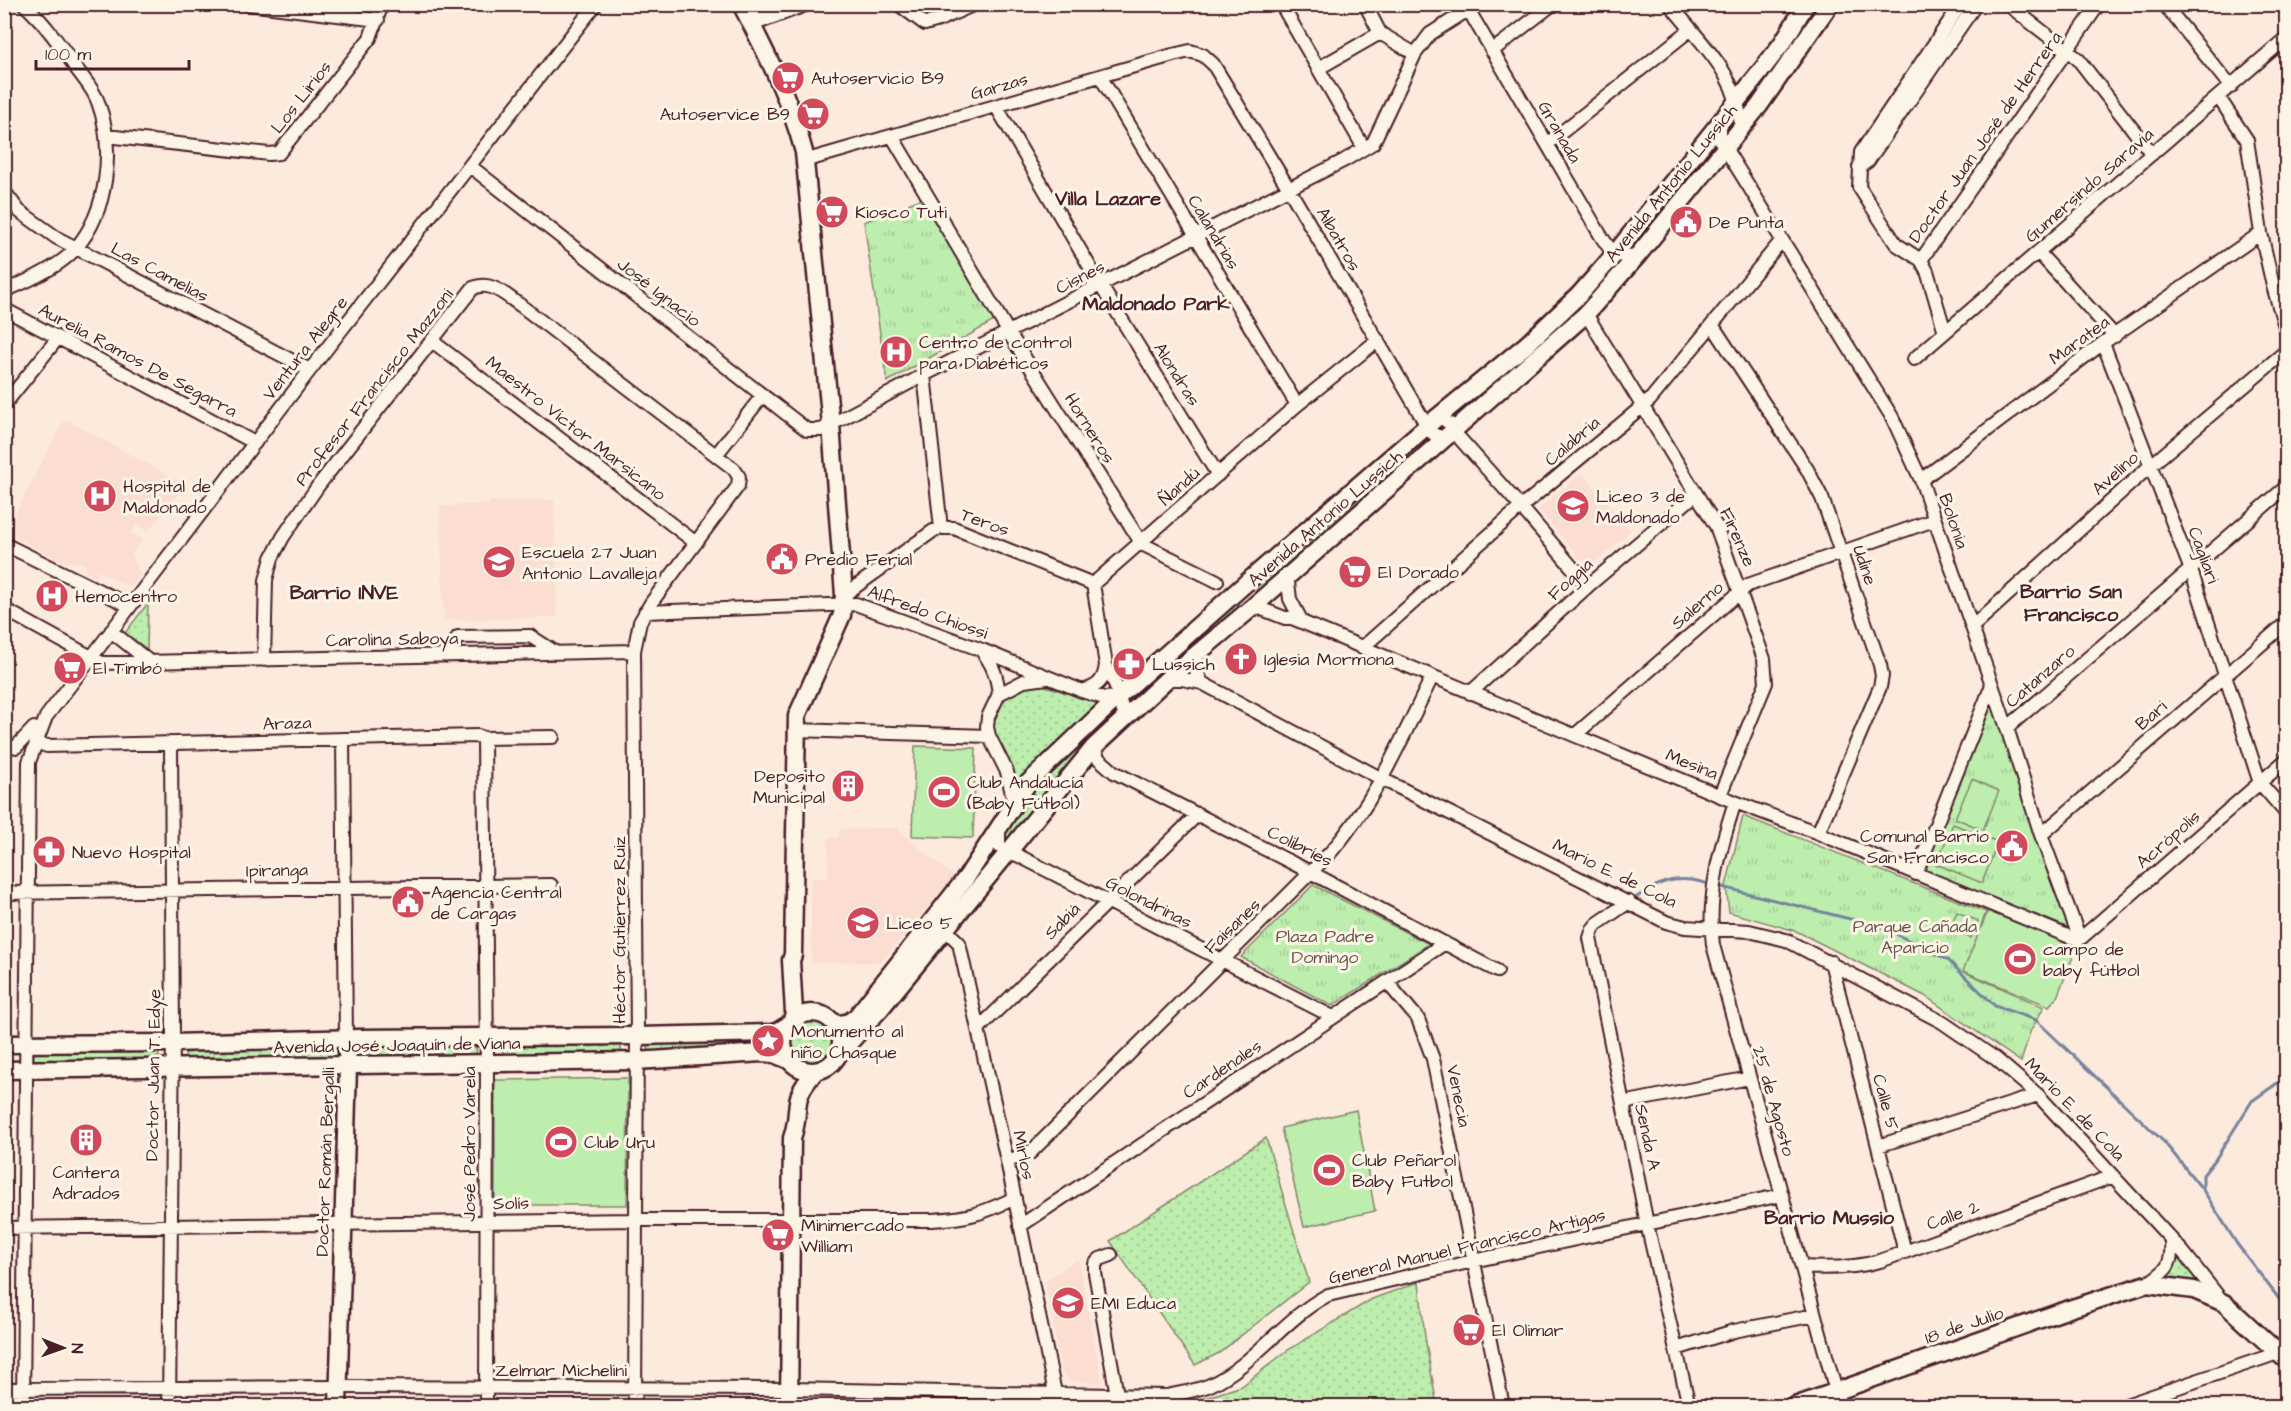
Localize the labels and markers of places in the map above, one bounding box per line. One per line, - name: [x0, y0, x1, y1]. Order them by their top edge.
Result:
- supermarket icon: Autoservicio B9: [770, 60, 806, 96]
- place label: Autoservicio B9: [811, 66, 944, 91]
- supermarket icon: Autoservice B9: [795, 96, 831, 132]
- place label: Autoservice B9: [660, 102, 790, 127]
- supermarket icon: Kiosco Tuti: [814, 194, 850, 230]
- place label: Kiosco Tuti: [855, 200, 947, 225]
- public building icon: De Punta: [1668, 204, 1704, 240]
- place label: De Punta: [1709, 210, 1784, 235]
- place label: Centro de control para Diabéticos: [919, 330, 1072, 376]
- hospital icon: Centro de control para Diabéticos: [878, 334, 914, 370]
- place label: Hospital de Maldonado: [123, 474, 212, 520]
- hospital icon: Hospital de Maldonado: [82, 478, 118, 514]
- place label: Liceo 3 de Maldonado: [1596, 484, 1685, 530]
- school or university icon: Liceo 3 de Maldonado: [1555, 488, 1591, 524]
- place label: Escuela 27 Juan Antonio Lavalleja: [522, 540, 657, 586]
- public building icon: Predio Ferial: [764, 541, 800, 577]
- school or university icon: Escuela 27 Juan Antonio Lavalleja: [481, 544, 517, 580]
- place label: Predio Ferial: [805, 547, 912, 572]
- supermarket icon: El Dorado: [1337, 554, 1373, 590]
- place label: El Dorado: [1378, 560, 1459, 585]
- hospital icon: Hemocentro: [34, 578, 70, 614]
- place label: Hemocentro: [75, 584, 177, 609]
- church icon: Iglesia Mormona: [1223, 641, 1259, 677]
- pharmacy icon: Lussich: [1111, 646, 1147, 682]
- place label: Iglesia Mormona: [1264, 647, 1394, 673]
- supermarket icon: El Timbó: [52, 650, 88, 686]
- place label: Lussich: [1152, 652, 1215, 677]
- place label: El Timbó: [93, 656, 162, 681]
- place label: Deposito Municipal: [753, 764, 825, 810]
- building icon: Deposito Municipal: [830, 768, 866, 804]
- place label: Club Andalucía (Baby Fútbol): [967, 770, 1083, 817]
- sports icon: Club Andalucía (Baby Fútbol): [926, 774, 962, 810]
- place label: Comunal Barrio San Francisco: [1860, 824, 1989, 870]
- public building icon: Comunal Barrio San Francisco: [1994, 828, 2030, 864]
- pharmacy icon: Nuevo Hospital: [31, 834, 67, 870]
- place label: Nuevo Hospital: [72, 840, 191, 865]
- place label: Agencia Central de Cargas: [431, 880, 562, 927]
- public building icon: Agencia Central de Cargas: [390, 884, 426, 920]
- school or university icon: Liceo 5: [845, 905, 881, 941]
- place label: Liceo 5: [886, 911, 953, 936]
- place label: campo de baby fútbol: [2043, 937, 2140, 984]
- sports icon: campo de baby fútbol: [2002, 941, 2038, 977]
- place label: Monumento al niño Chasque: [791, 1019, 904, 1065]
- place icon: Monumento al niño Chasque: [750, 1023, 786, 1059]
- building icon: Cantera Adrados: [68, 1122, 104, 1158]
- sports icon: Club Uru: [543, 1124, 579, 1160]
- place label: Club Uru: [584, 1130, 655, 1155]
- place label: Club Peñarol Baby Futbol: [1352, 1148, 1456, 1195]
- sports icon: Club Peñarol Baby Futbol: [1311, 1152, 1347, 1188]
- place label: Cantera Adrados: [52, 1160, 120, 1206]
- place label: Minimercado William: [801, 1213, 904, 1259]
- supermarket icon: Minimercado William: [760, 1217, 796, 1253]
- school or university icon: EMI Educa: [1050, 1285, 1086, 1321]
- place label: EMI Educa: [1091, 1291, 1176, 1316]
- supermarket icon: El Olimar: [1451, 1312, 1487, 1348]
- place label: El Olimar: [1492, 1318, 1563, 1343]

